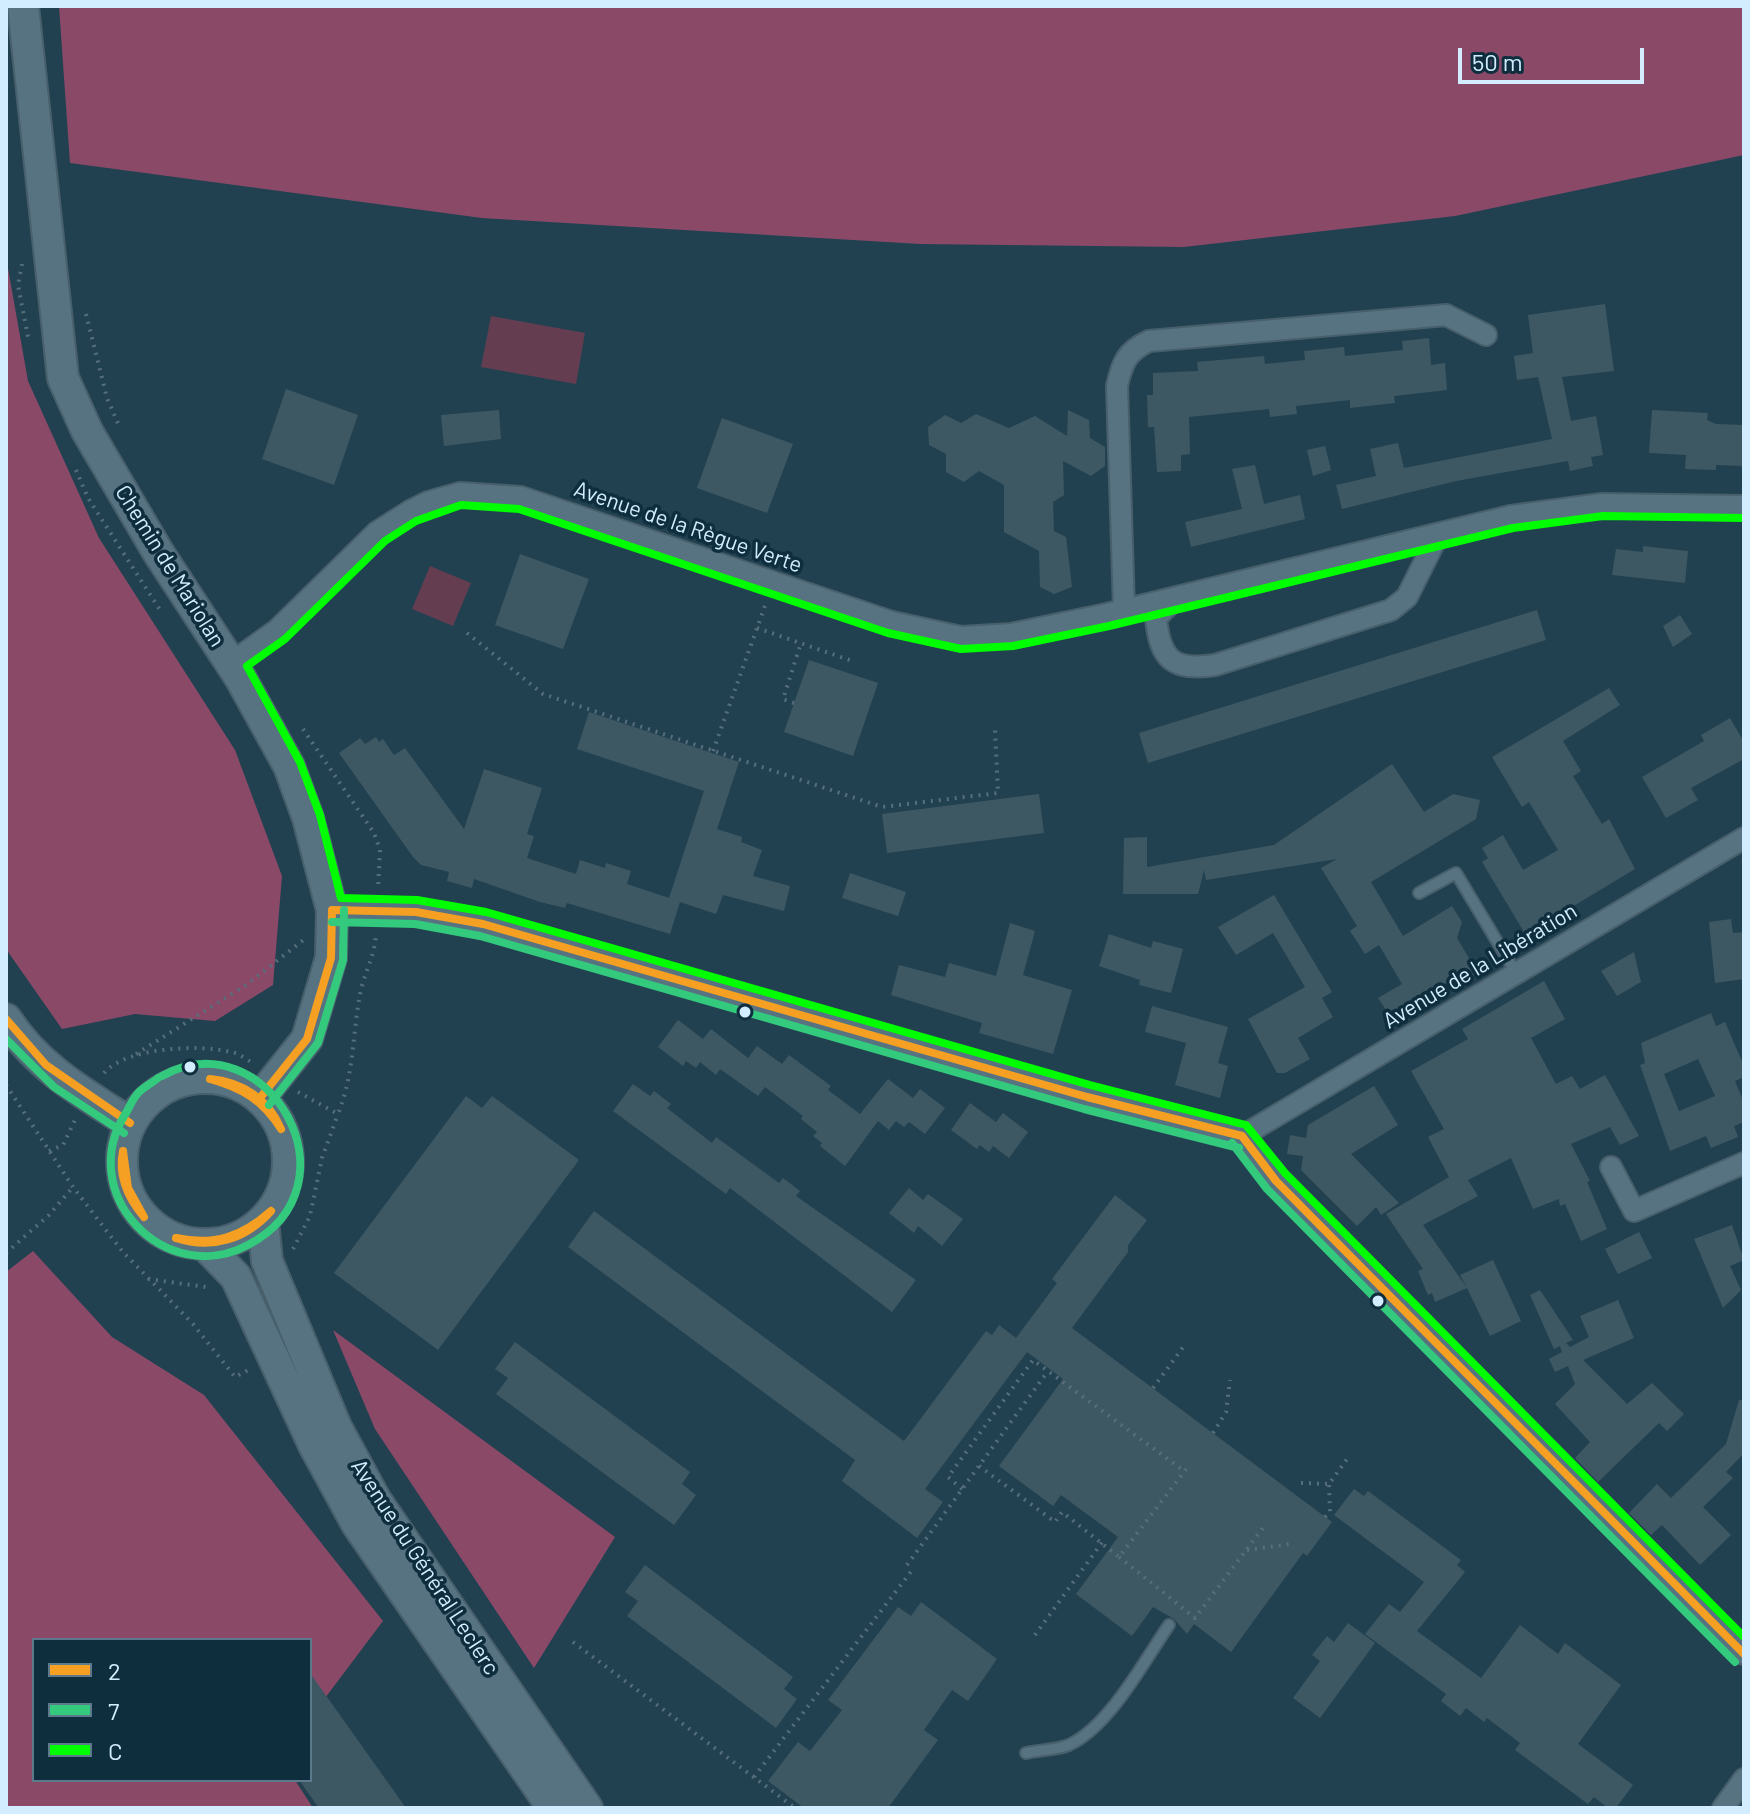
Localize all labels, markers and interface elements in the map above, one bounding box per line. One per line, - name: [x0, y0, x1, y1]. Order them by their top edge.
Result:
- scale bar: [1462, 32, 1648, 82]
- text: 50 m: [1472, 47, 1523, 76]
- street label: Avenue de la Règue Verte: [571, 476, 805, 578]
- street label: Chemin de Mariolan: [110, 480, 230, 652]
- street label: Avenue de la Libération: [1378, 898, 1582, 1034]
- unlabelled marker: [737, 1004, 753, 1020]
- unlabelled marker: [182, 1059, 198, 1075]
- unlabelled marker: [1370, 1293, 1386, 1309]
- street label: Avenue du Général Leclerc: [345, 1454, 505, 1680]
- legend: [32, 1638, 312, 1782]
- text: 2: [108, 1656, 121, 1685]
- text: 7: [108, 1696, 119, 1725]
- text: C: [108, 1736, 123, 1765]

